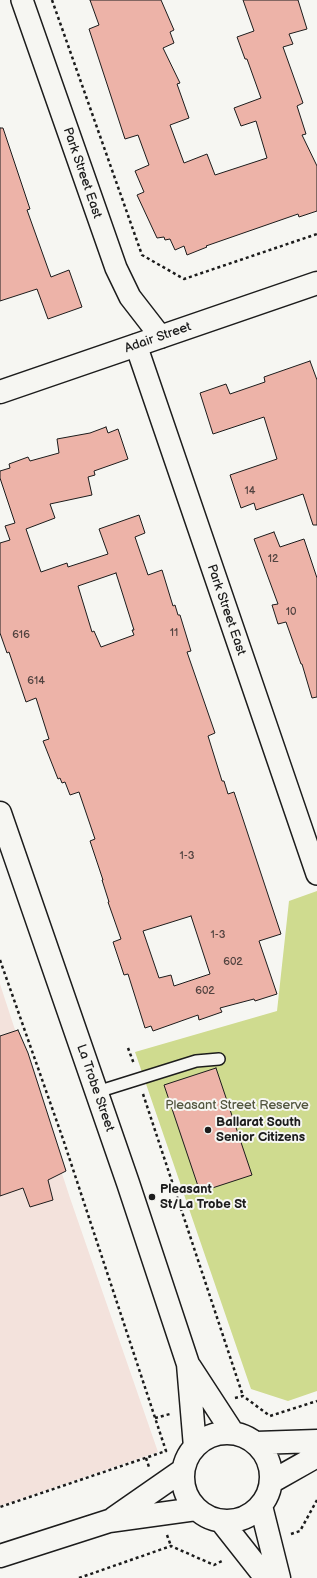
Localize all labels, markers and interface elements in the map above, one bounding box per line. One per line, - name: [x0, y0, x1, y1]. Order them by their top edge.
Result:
- street label: Park Street East: [59, 125, 105, 221]
- street label: Adair Street: [123, 319, 193, 357]
- house number: 14: [245, 484, 255, 498]
- house number: 12: [268, 552, 278, 566]
- street label: Park Street East: [203, 562, 249, 658]
- house number: 10: [286, 605, 296, 619]
- house number: 11: [170, 626, 178, 640]
- house number: 616: [12, 628, 30, 642]
- house number: 614: [27, 674, 45, 688]
- house number: 1-3: [179, 849, 195, 863]
- house number: 1-3: [210, 928, 226, 942]
- house number: 602: [223, 955, 243, 969]
- house number: 602: [195, 984, 215, 998]
- street label: La Trobe Street: [73, 1042, 117, 1134]
- park label: Pleasant Street Reserve: [165, 1098, 309, 1114]
- place label: Ballarat South Senior Citizens: [216, 1115, 305, 1146]
- marker: Ballarat South Senior Citizens: [203, 1125, 213, 1135]
- place label: Pleasant St/La Trobe St: [160, 1182, 246, 1213]
- marker: Pleasant St/La Trobe St: [147, 1192, 157, 1202]

